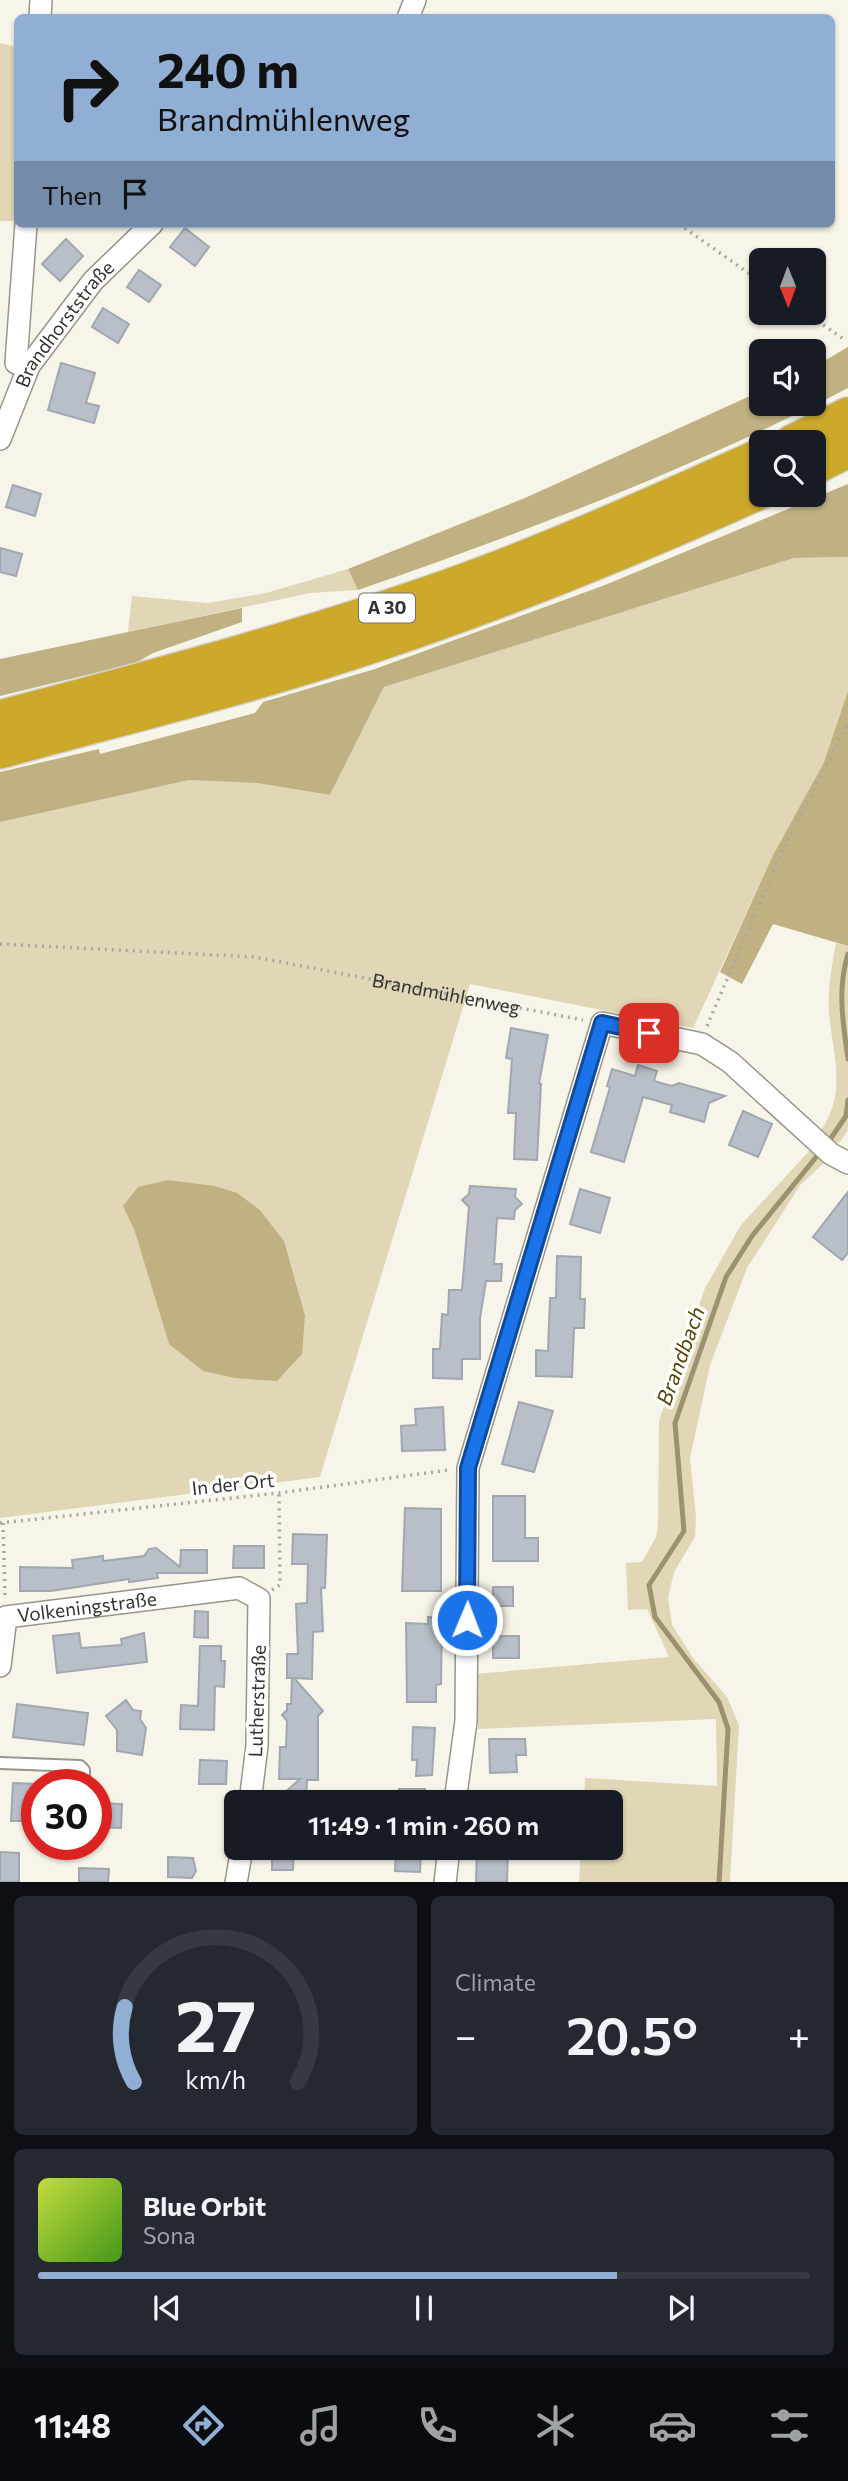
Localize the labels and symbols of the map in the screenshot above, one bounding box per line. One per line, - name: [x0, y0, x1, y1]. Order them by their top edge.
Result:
- north arrow: [749, 248, 826, 326]
- street label: Brandhorststraße: [10, 255, 118, 390]
- road number: A 30: [359, 594, 415, 622]
- street label: Brandmühlenweg: [370, 968, 522, 1019]
- pin: [619, 1003, 679, 1063]
- water label: Brandbach: [650, 1303, 709, 1408]
- street label: In der Ort: [190, 1468, 276, 1499]
- position arrow: [430, 1583, 504, 1657]
- street label: Volkeningstraße: [16, 1586, 158, 1626]
- street label: Lutherstraße: [243, 1644, 270, 1758]
- speed limit sign: 30: [21, 1769, 112, 1860]

